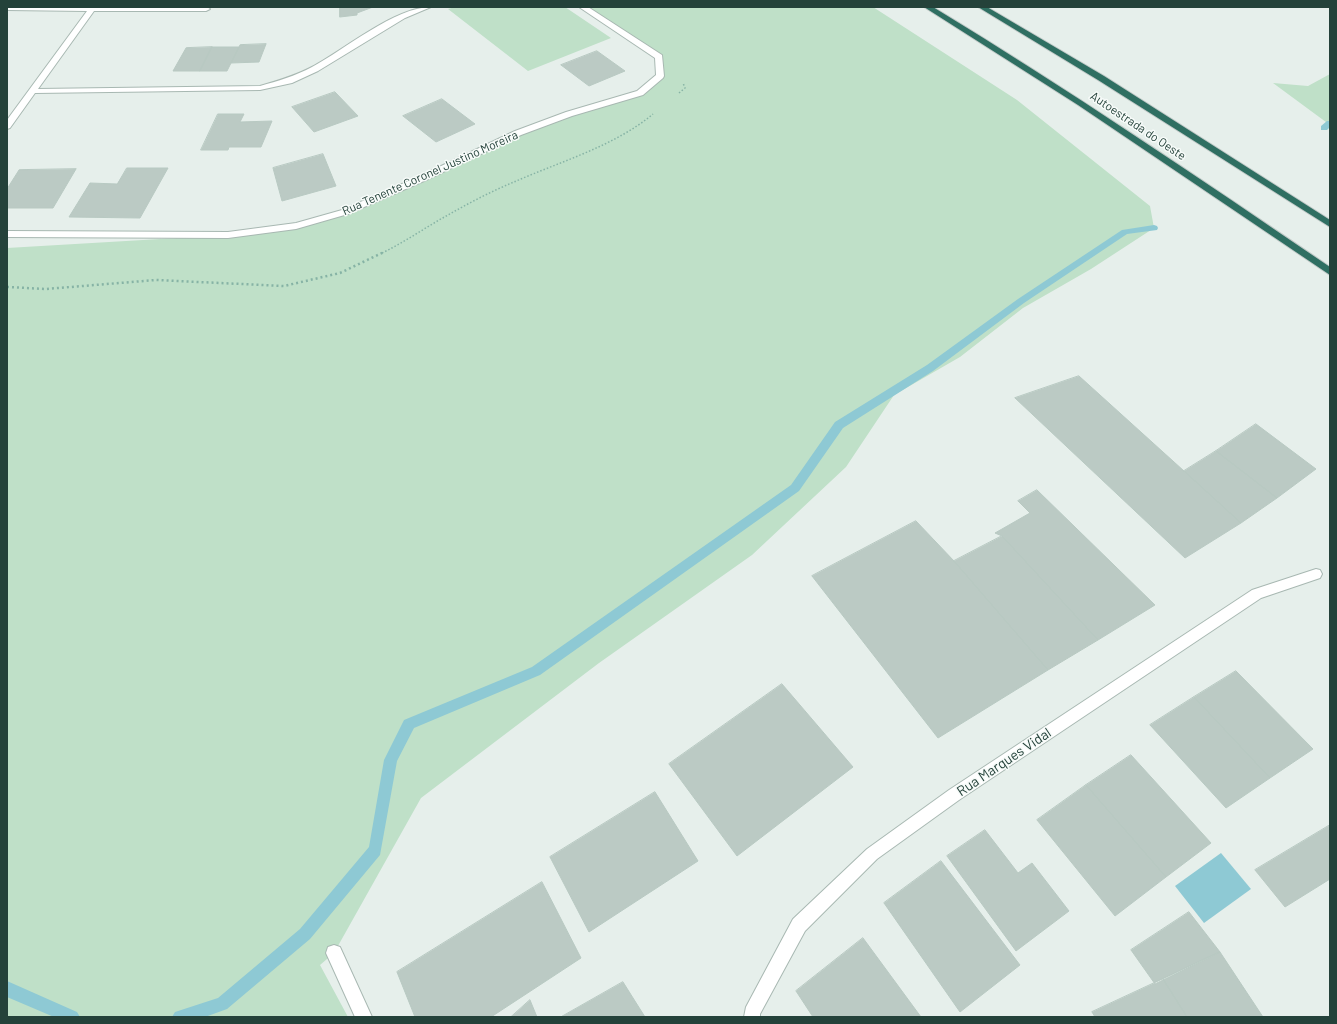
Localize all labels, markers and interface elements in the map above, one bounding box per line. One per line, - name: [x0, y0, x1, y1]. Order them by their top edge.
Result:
- street label: Autoestrada do Oeste: [1088, 89, 1188, 163]
- street label: Rua Tenente Coronel Justino Moreira: [340, 128, 520, 218]
- street label: Rua Marques Vidal: [954, 724, 1054, 800]

